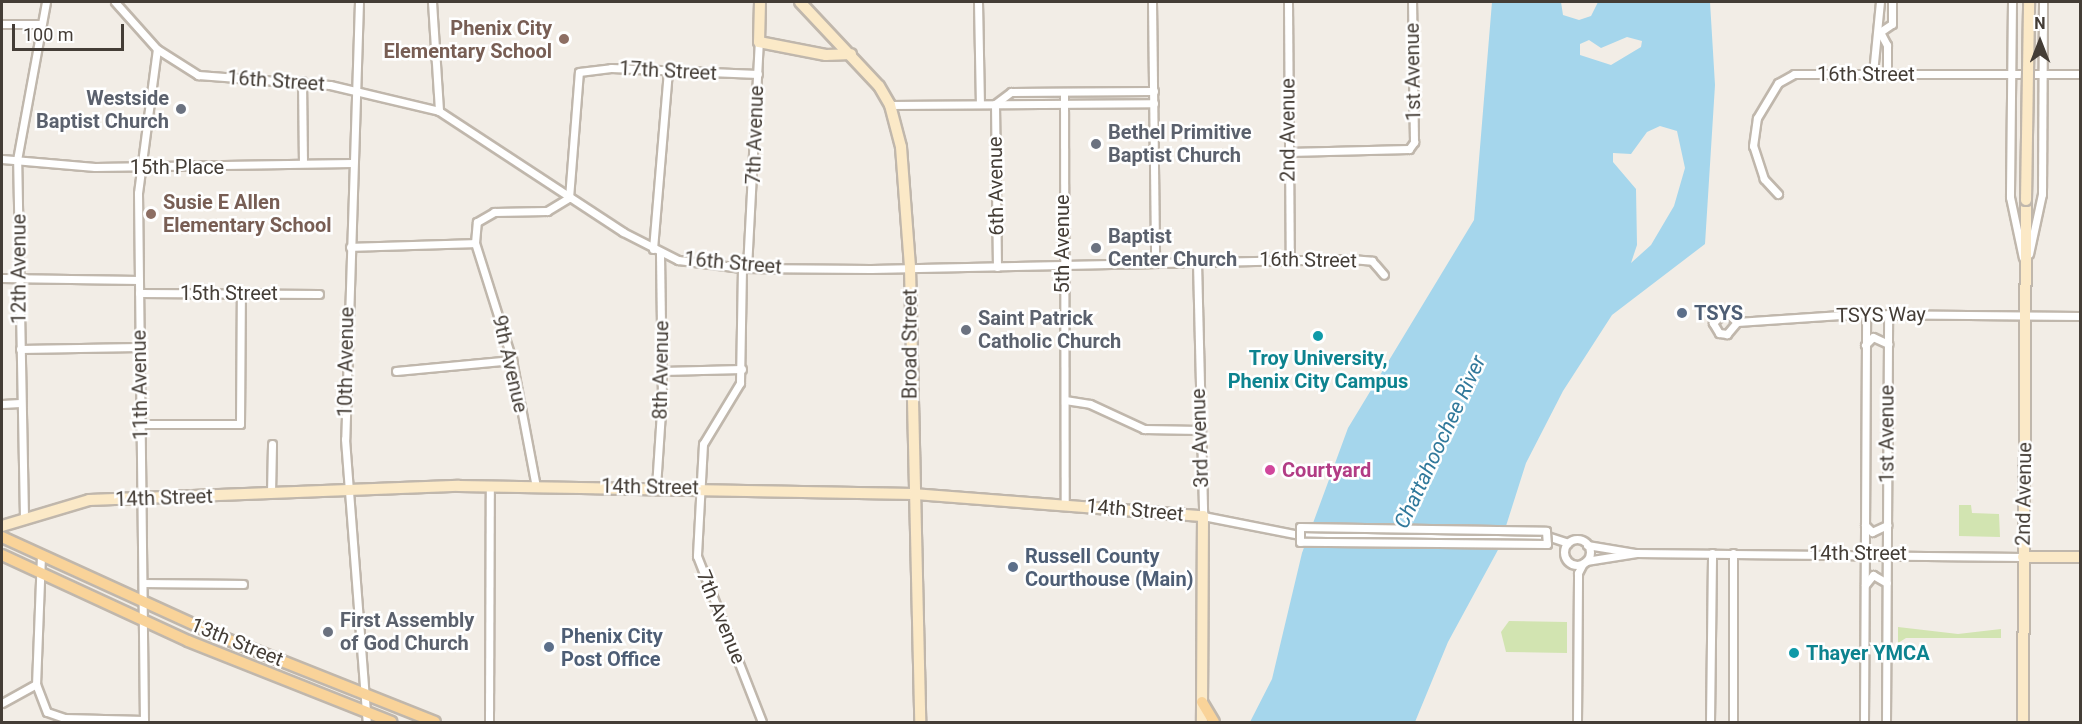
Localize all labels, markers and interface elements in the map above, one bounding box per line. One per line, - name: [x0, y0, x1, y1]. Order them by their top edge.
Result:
- scale bar: [15, 12, 128, 50]
- north arrow: [2010, 12, 2070, 72]
- text: N: [2034, 14, 2046, 33]
- place label: Phenix City Elementary School: [384, 16, 552, 63]
- street label: 1st Avenue: [1400, 23, 1426, 121]
- text: 100 m: [23, 24, 74, 45]
- marker: Phenix City Elementary School: [557, 32, 571, 46]
- street label: 17th Street: [619, 56, 717, 86]
- street label: 16th Street: [1817, 62, 1915, 86]
- street label: 16th Street: [226, 66, 326, 96]
- street label: 2nd Avenue: [1276, 78, 1300, 182]
- street label: 7th Avenue: [741, 85, 769, 185]
- place label: Westside Baptist Church: [36, 86, 169, 133]
- marker: Westside Baptist Church: [174, 102, 188, 116]
- place label: Bethel Primitive Baptist Church: [1108, 120, 1252, 167]
- street label: 6th Avenue: [983, 136, 1009, 236]
- marker: Bethel Primitive Baptist Church: [1089, 137, 1103, 151]
- street label: 15th Place: [130, 155, 224, 179]
- place label: Susie E Allen Elementary School: [163, 190, 331, 237]
- street label: 5th Avenue: [1050, 194, 1074, 294]
- marker: Susie E Allen Elementary School: [144, 207, 158, 221]
- street label: 12th Avenue: [7, 214, 31, 324]
- place label: Baptist Center Church: [1108, 225, 1237, 272]
- marker: Baptist Center Church: [1089, 241, 1103, 255]
- street label: 16th Street: [683, 247, 783, 279]
- street label: 16th Street: [1259, 247, 1357, 273]
- street label: 15th Street: [180, 281, 278, 305]
- street label: Broad Street: [898, 289, 922, 399]
- place label: TSYS: [1694, 301, 1743, 325]
- street label: TSYS Way: [1836, 302, 1926, 328]
- place label: Saint Patrick Catholic Church: [978, 306, 1121, 353]
- marker: TSYS: [1675, 306, 1689, 320]
- street label: 10th Avenue: [333, 307, 359, 417]
- street label: 9th Avenue: [487, 313, 533, 415]
- street label: 8th Avenue: [648, 320, 674, 420]
- marker: Saint Patrick Catholic Church: [959, 323, 973, 337]
- marker: Troy University, Phenix City Campus: [1311, 329, 1325, 343]
- street label: 11th Avenue: [127, 330, 153, 440]
- place label: Troy University, Phenix City Campus: [1228, 346, 1408, 393]
- water label: Chattahoochee River: [1389, 351, 1491, 533]
- street label: 1st Avenue: [1875, 385, 1899, 483]
- street label: 3rd Avenue: [1186, 388, 1214, 488]
- street label: 2nd Avenue: [2011, 442, 2037, 546]
- place label: Courtyard: [1282, 458, 1371, 482]
- marker: Courtyard: [1263, 463, 1277, 477]
- street label: 14th Street: [601, 474, 699, 500]
- street label: 14th Street: [115, 484, 213, 512]
- street label: 14th Street: [1085, 494, 1185, 526]
- street label: 14th Street: [1809, 541, 1907, 565]
- place label: Russell County Courthouse (Main): [1025, 544, 1194, 591]
- marker: Russell County Courthouse (Main): [1006, 560, 1020, 574]
- street label: 7th Avenue: [691, 567, 751, 667]
- place label: First Assembly of God Church: [340, 608, 474, 655]
- street label: 13th Street: [187, 613, 287, 671]
- place label: Phenix City Post Office: [561, 624, 663, 671]
- marker: First Assembly of God Church: [321, 625, 335, 639]
- marker: Phenix City Post Office: [542, 640, 556, 654]
- place label: Thayer YMCA: [1806, 641, 1930, 665]
- marker: Thayer YMCA: [1787, 646, 1801, 660]

